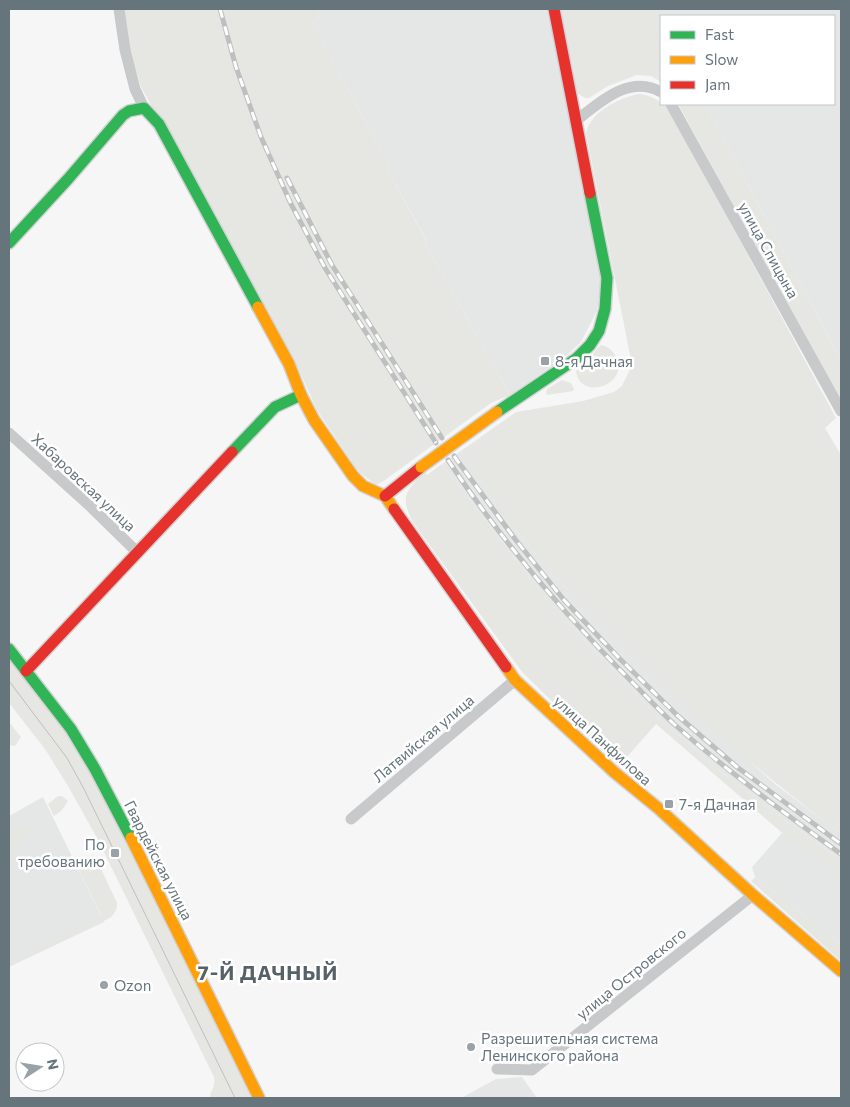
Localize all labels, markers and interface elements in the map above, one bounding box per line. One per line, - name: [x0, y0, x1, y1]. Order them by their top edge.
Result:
- legend: [660, 15, 835, 105]
- text: Fast: [705, 25, 734, 43]
- text: Slow: [705, 50, 738, 68]
- text: Jam: [705, 75, 730, 93]
- street label: улица Спицына: [735, 199, 803, 301]
- place label: 8-я Дачная: [555, 352, 633, 370]
- marker: 8-я Дачная: [539, 355, 551, 367]
- street label: Хабаровская улица: [28, 429, 140, 535]
- street label: Латвийская улица: [369, 691, 477, 785]
- street label: улица Панфилова: [550, 691, 656, 789]
- place label: 7-я Дачная: [679, 795, 756, 813]
- street label: Гвардейская улица: [121, 797, 197, 923]
- marker: 7-я Дачная: [663, 798, 675, 810]
- place label: По требованию: [18, 835, 105, 870]
- marker: По требованию: [109, 847, 121, 859]
- street label: улица Островского: [573, 923, 689, 1023]
- district label: 7-Й ДАЧНЫЙ: [198, 960, 338, 984]
- place label: Ozon: [114, 976, 151, 994]
- marker: Ozon: [98, 979, 110, 991]
- place label: Разрешительная система Ленинского района: [481, 1029, 658, 1064]
- marker: Разрешительная система Ленинского района: [465, 1041, 477, 1053]
- north arrow: [15, 1042, 65, 1092]
- text: N: [44, 1057, 63, 1071]

